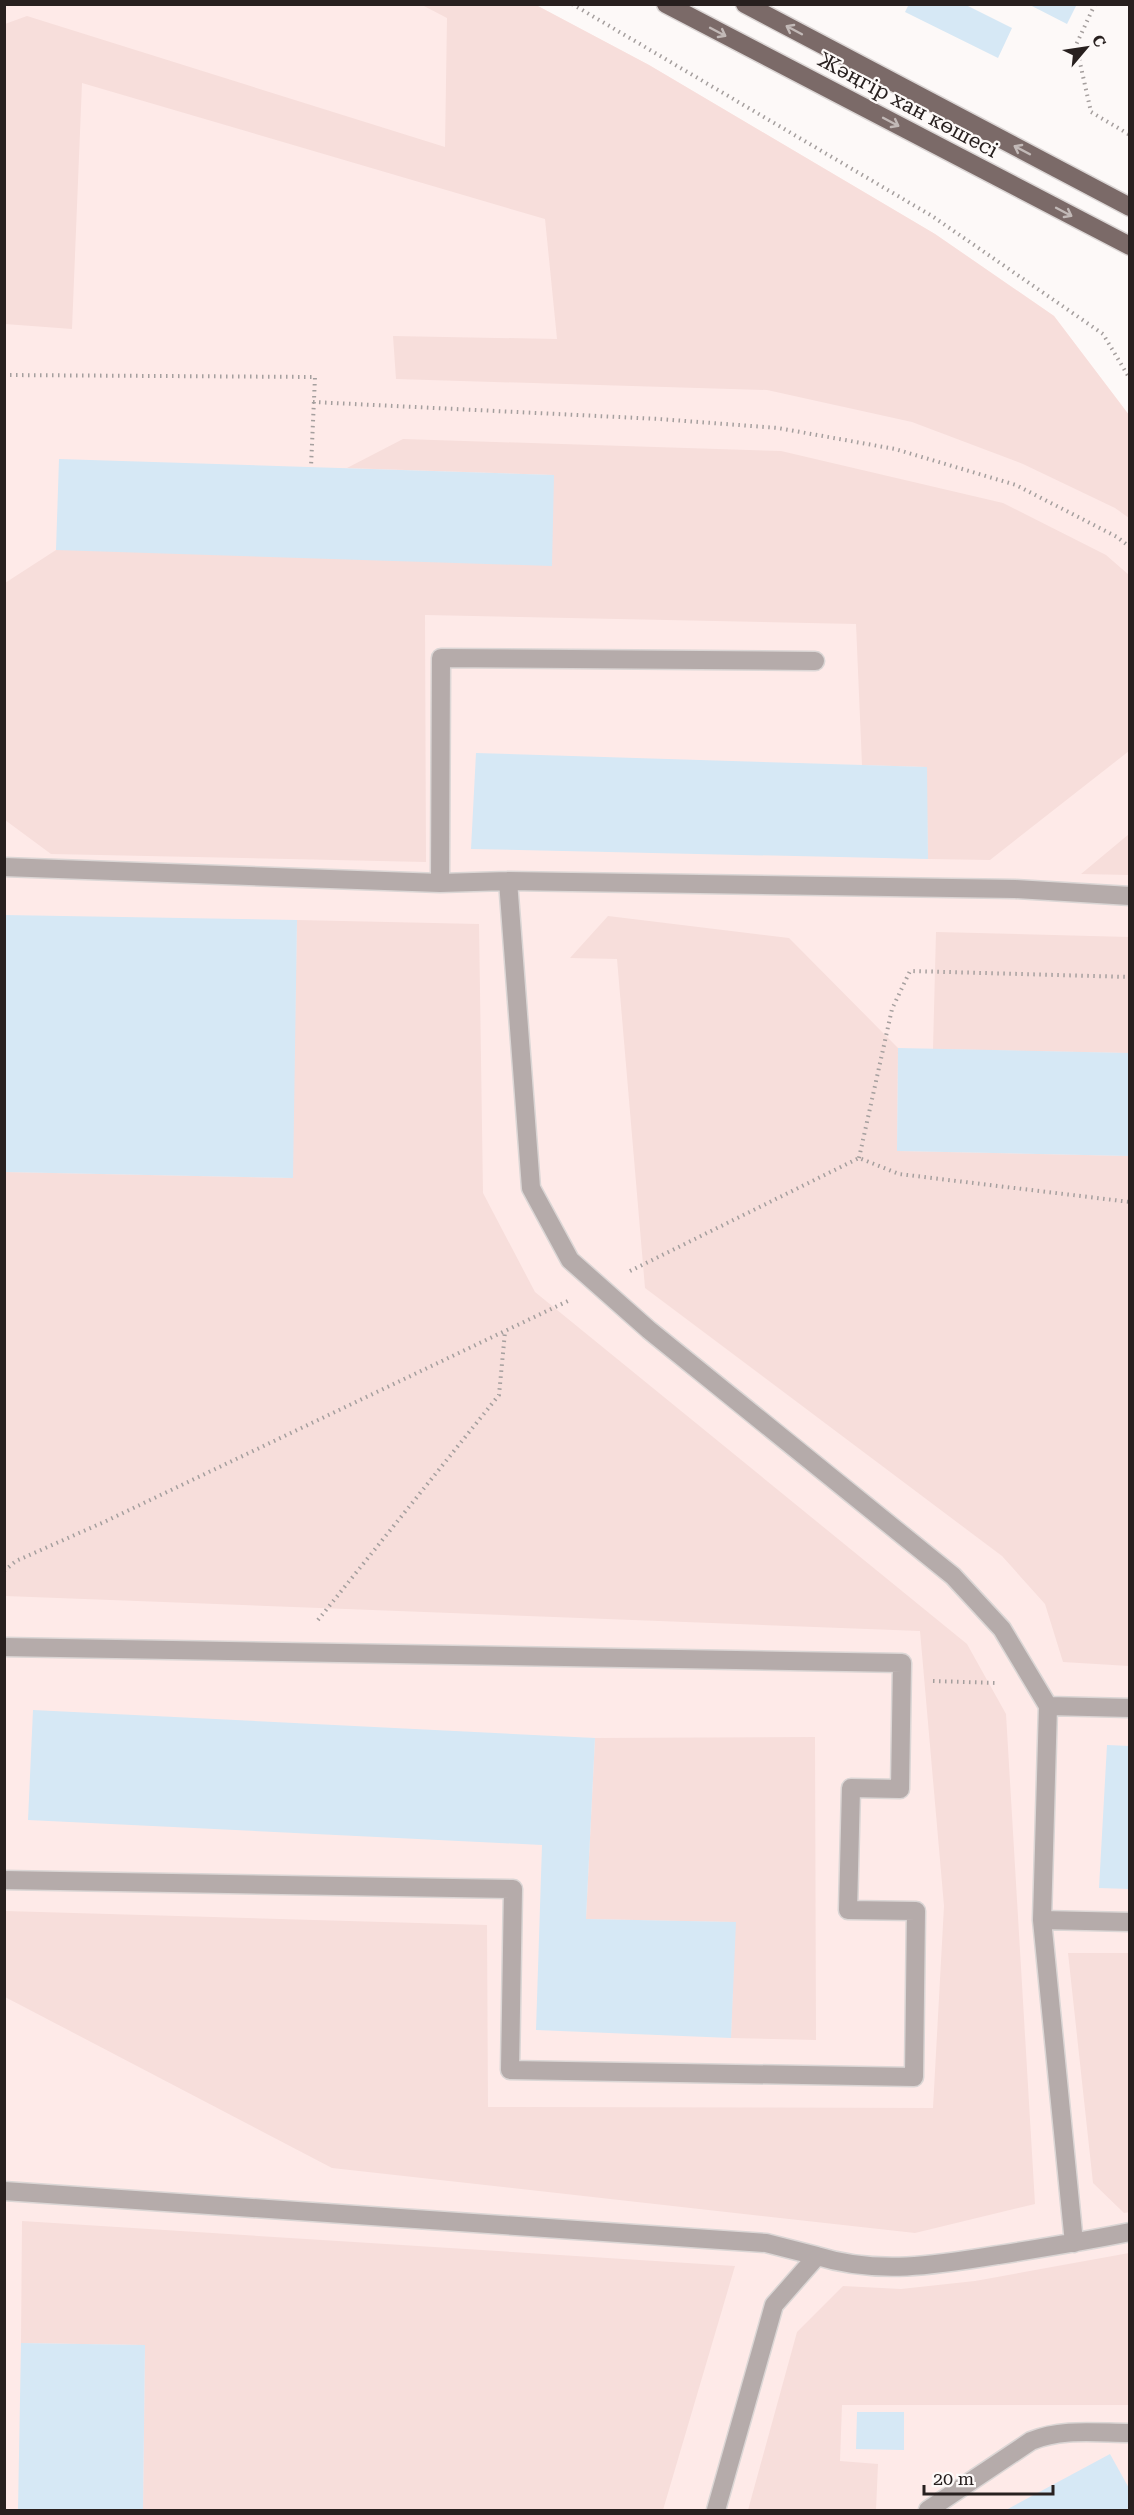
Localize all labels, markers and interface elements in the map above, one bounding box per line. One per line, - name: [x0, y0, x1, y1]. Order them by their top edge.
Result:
- north arrow: [1056, 18, 1116, 78]
- one-way arrow: [785, 24, 803, 35]
- one-way arrow: [709, 26, 727, 38]
- text: С: [1088, 31, 1110, 50]
- street label: Жәңгір хан көшесі: [814, 47, 1002, 163]
- one-way arrow: [882, 117, 900, 128]
- one-way arrow: [1014, 144, 1031, 156]
- one-way arrow: [1055, 206, 1072, 218]
- scale bar: [924, 2458, 1053, 2496]
- text: 20 m: [933, 2468, 974, 2489]

